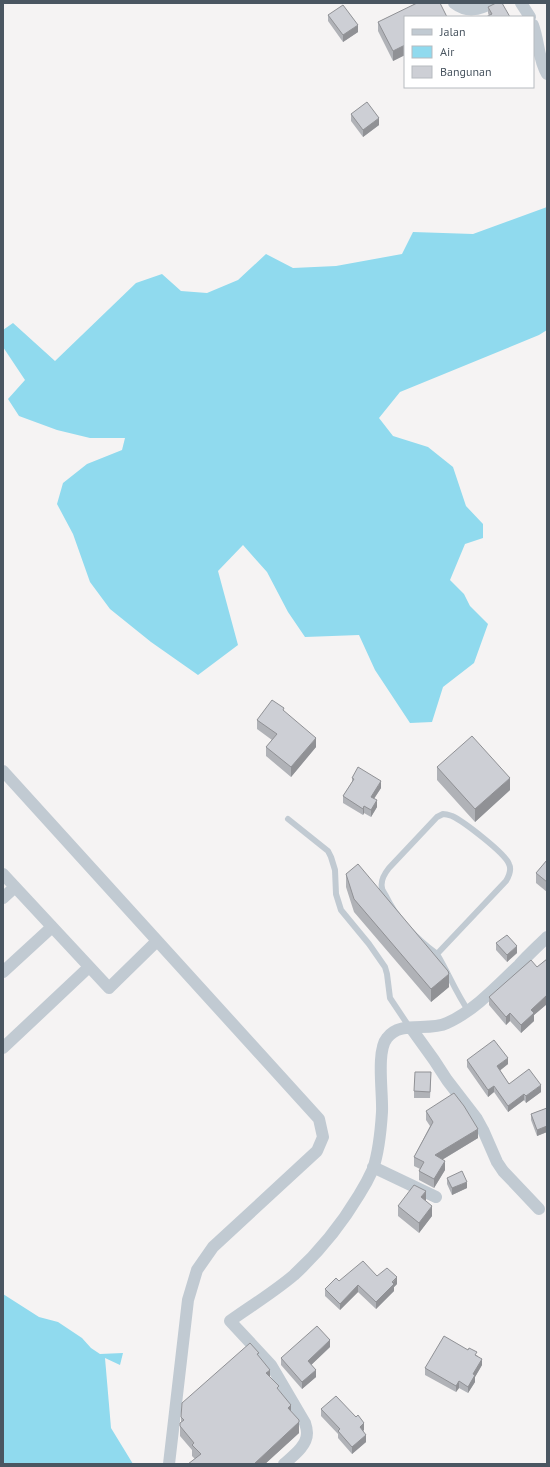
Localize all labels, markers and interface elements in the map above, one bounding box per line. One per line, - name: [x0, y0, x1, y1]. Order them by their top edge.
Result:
- legend: [404, 16, 534, 88]
- text: Jalan: [439, 24, 465, 39]
- text: Air: [440, 44, 454, 59]
- text: Bangunan: [440, 64, 492, 79]

